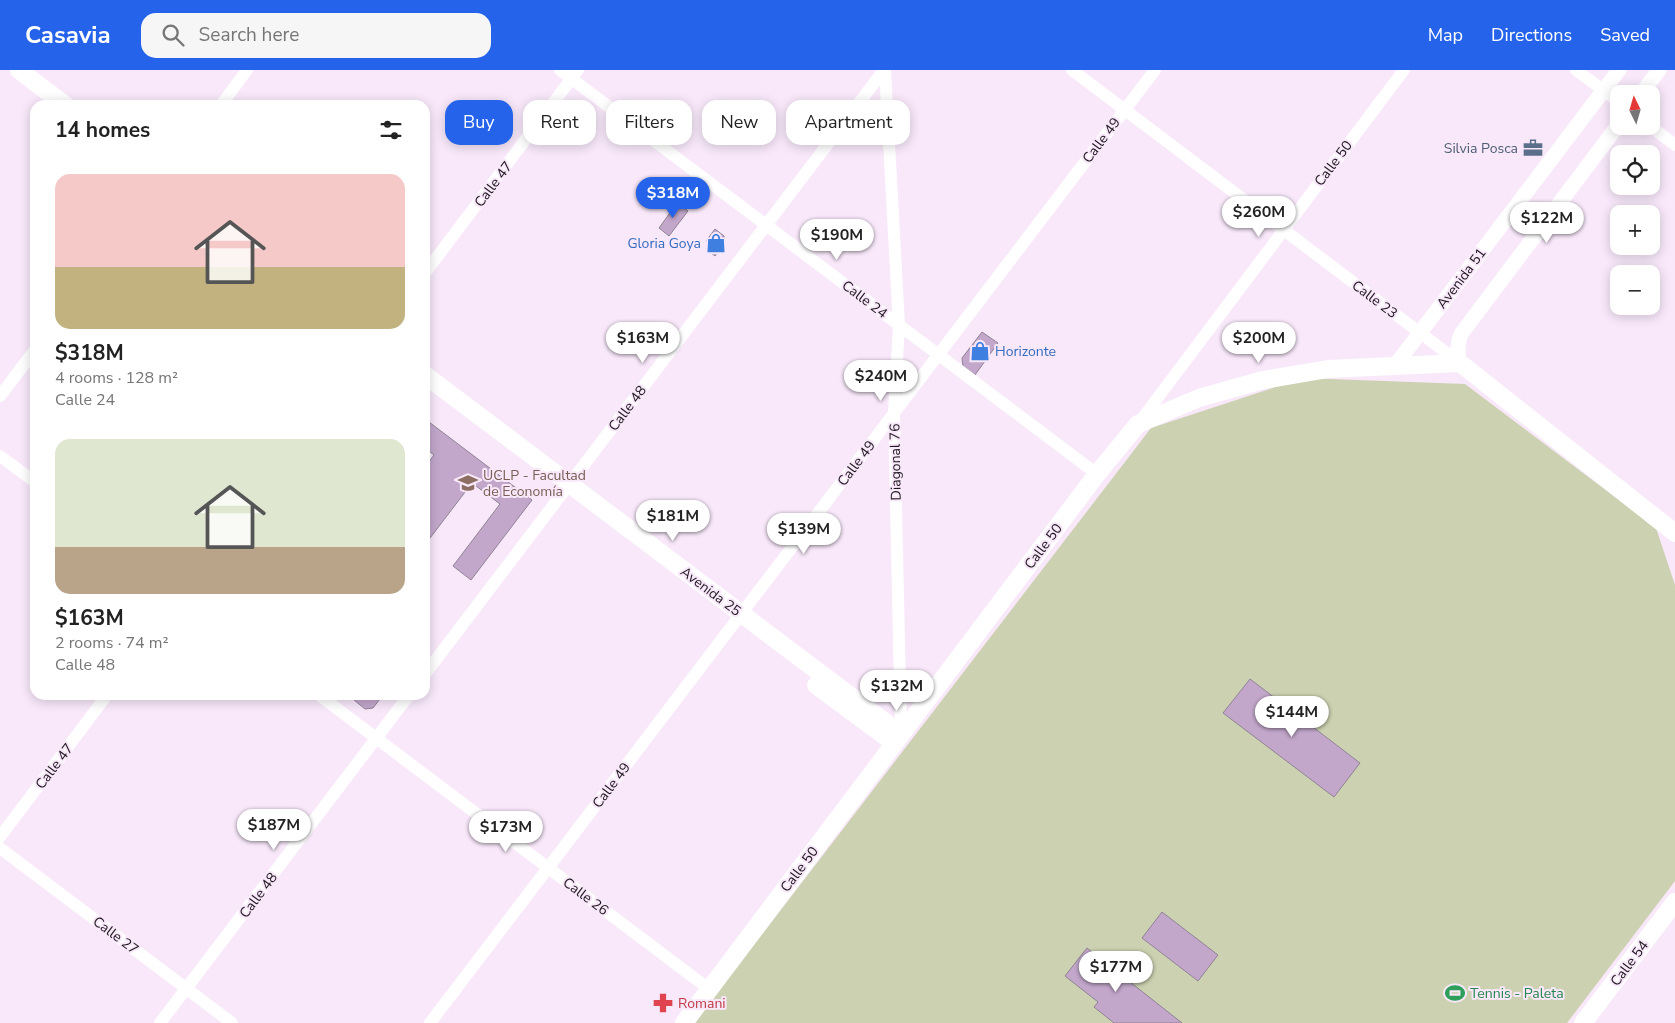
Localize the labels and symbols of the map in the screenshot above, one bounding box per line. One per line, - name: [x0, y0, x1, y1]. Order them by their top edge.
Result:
- north arrow: [1610, 85, 1660, 135]
- street label: Calle 49: [1078, 114, 1125, 167]
- street label: Calle 50: [1310, 137, 1357, 190]
- office icon: Silvia Posca: [1522, 137, 1544, 159]
- place label: Silvia Posca: [1444, 139, 1518, 158]
- street label: Calle 47: [470, 158, 517, 211]
- pin: $318M: [638, 176, 708, 219]
- pin: $260M: [1224, 196, 1294, 238]
- pin: $122M: [1512, 202, 1582, 244]
- pin: $190M: [802, 218, 872, 261]
- shop icon: Gloria Goya: [705, 232, 727, 254]
- place label: Gloria Goya: [627, 234, 701, 253]
- street label: Avenida 51: [1432, 244, 1491, 313]
- street label: Calle 24: [838, 276, 891, 323]
- street label: Calle 23: [1348, 276, 1401, 323]
- pin: $163M: [608, 322, 678, 364]
- pin: $200M: [1224, 322, 1294, 364]
- shop icon: Horizonte: [969, 340, 991, 362]
- place label: Horizonte: [995, 342, 1056, 361]
- pin: $240M: [846, 360, 916, 402]
- street label: Calle 48: [604, 382, 651, 435]
- street label: Diagonal 76: [885, 423, 906, 501]
- street label: Calle 49: [833, 437, 880, 490]
- place label: UCLP - Facultad de Economía: [483, 466, 586, 501]
- school or university icon: UCLP - Facultad de Economía: [457, 472, 479, 494]
- pin: $181M: [638, 500, 708, 542]
- pin: $139M: [769, 512, 839, 555]
- street label: Calle 50: [1020, 520, 1067, 573]
- street label: Avenida 25: [676, 562, 745, 621]
- pin: $132M: [862, 670, 932, 712]
- pin: $144M: [1257, 696, 1327, 738]
- street label: Calle 47: [31, 740, 78, 793]
- street label: Calle 49: [588, 759, 635, 812]
- pin: $187M: [239, 808, 309, 851]
- pin: $173M: [471, 810, 541, 853]
- street label: Calle 50: [776, 843, 823, 896]
- street label: Calle 48: [235, 869, 282, 922]
- street label: Calle 26: [559, 873, 612, 920]
- street label: Calle 27: [89, 912, 142, 959]
- street label: Calle 54: [1606, 937, 1653, 990]
- pin: $177M: [1081, 950, 1151, 993]
- sports icon: Tennis - Paleta: [1444, 982, 1466, 1004]
- place label: Tennis - Paleta: [1470, 984, 1564, 1003]
- pharmacy icon: Romani: [652, 992, 674, 1014]
- place label: Romani: [678, 994, 726, 1013]

